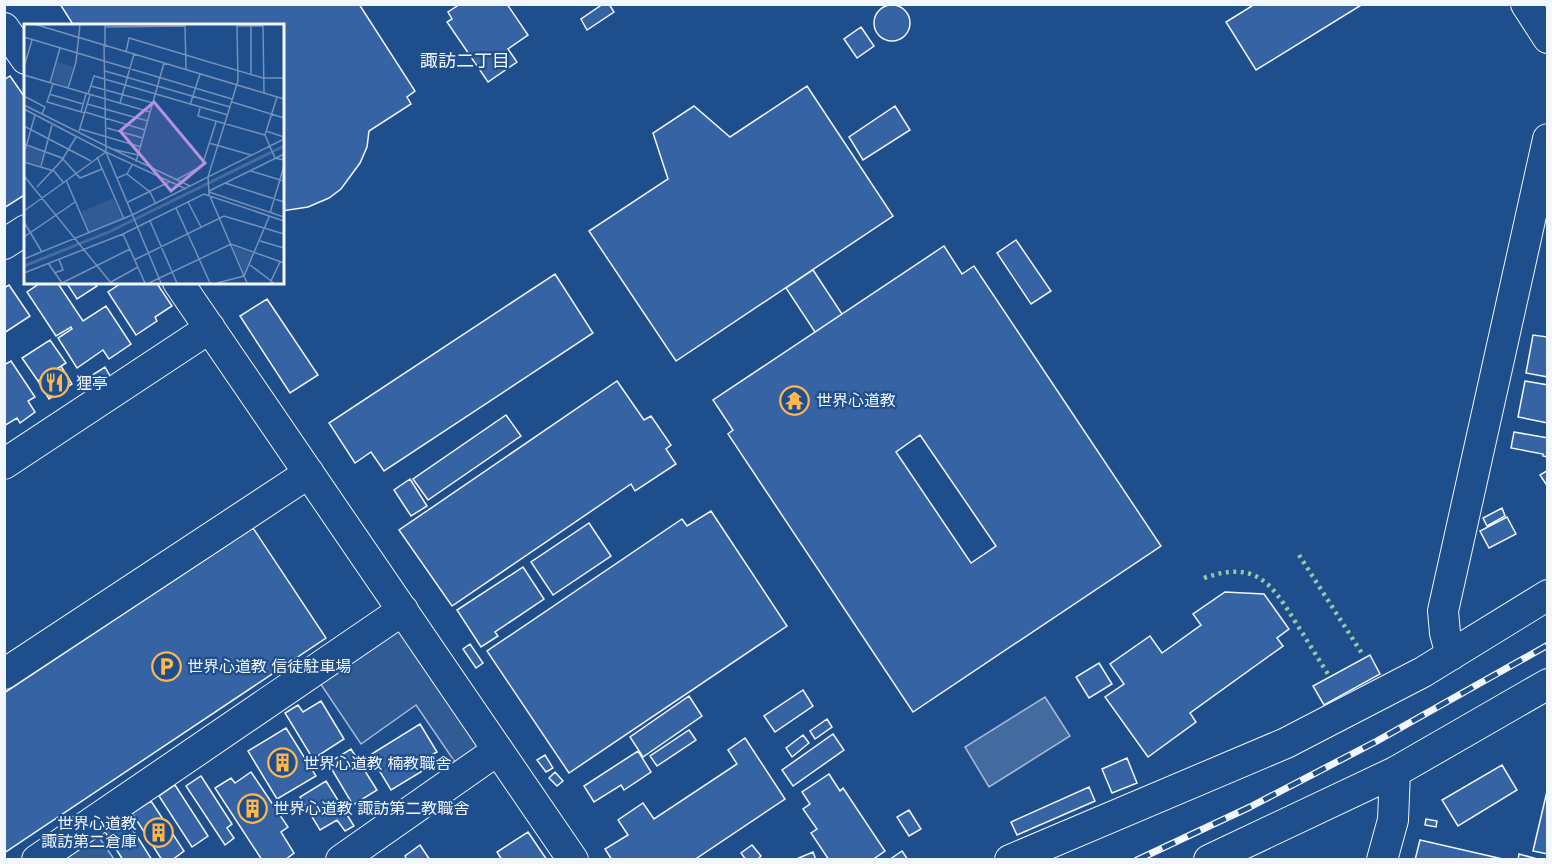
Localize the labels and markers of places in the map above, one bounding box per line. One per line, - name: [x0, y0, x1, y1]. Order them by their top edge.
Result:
- restaurant icon: 狸亭: [39, 367, 71, 399]
- place label: 狸亭: [76, 373, 108, 394]
- temple icon: 世界心道教: [779, 384, 811, 416]
- place label: 世界心道教: [816, 390, 896, 411]
- parking icon: 世界心道教 信徒駐車場: [150, 650, 182, 682]
- place label: 世界心道教 信徒駐車場: [187, 656, 351, 677]
- building icon: 世界心道教 楠教職舎: [266, 747, 298, 779]
- place label: 世界心道教 楠教職舎: [303, 753, 451, 774]
- building icon: 世界心道教 諏訪第二教職舎: [236, 792, 268, 824]
- place label: 世界心道教 諏訪第二教職舎: [273, 798, 469, 819]
- place label: 世界心道教 諏訪第二倉庫: [41, 813, 137, 852]
- building icon: 世界心道教 諏訪第二倉庫: [142, 816, 174, 848]

